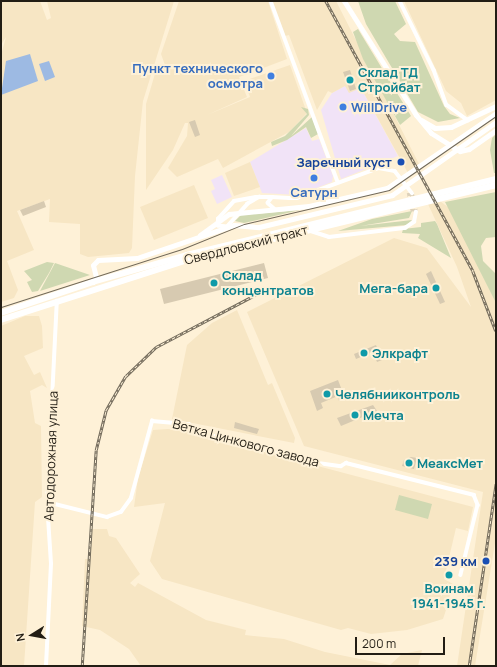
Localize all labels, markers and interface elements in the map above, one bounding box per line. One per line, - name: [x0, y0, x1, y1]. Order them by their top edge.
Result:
- place label: Пункт технического осмотра: [132, 61, 263, 92]
- place label: Склад ТД Стройбат: [358, 65, 421, 96]
- marker: Пункт технического осмотра: [266, 71, 276, 81]
- marker: Склад ТД Стройбат: [345, 75, 355, 85]
- place label: WillDrive: [351, 99, 407, 115]
- marker: WillDrive: [338, 102, 348, 112]
- place label: Заречный куст: [296, 154, 392, 170]
- marker: Заречный куст: [395, 156, 407, 168]
- marker: Сатурн: [309, 173, 319, 183]
- place label: Сатурн: [290, 184, 338, 200]
- street label: Свердловский тракт: [182, 222, 310, 268]
- place label: Склад концентратов: [222, 268, 314, 299]
- marker: Склад концентратов: [209, 278, 219, 288]
- place label: Мега-бара: [359, 280, 428, 296]
- marker: Мега-бара: [431, 283, 441, 293]
- place label: Элкрафт: [372, 345, 428, 361]
- marker: Элкрафт: [359, 348, 369, 358]
- place label: Челябнииконтроль: [335, 386, 460, 402]
- marker: Челябнииконтроль: [322, 389, 332, 399]
- street label: Автодорожная улица: [41, 390, 61, 522]
- place label: Мечта: [363, 407, 404, 423]
- marker: Мечта: [350, 410, 360, 420]
- street label: Ветка Цинкового завода: [171, 416, 321, 470]
- place label: МеаксМет: [417, 455, 483, 471]
- marker: МеаксМет: [404, 458, 414, 468]
- place label: 239 км: [435, 553, 477, 569]
- marker: 239 км: [480, 555, 492, 567]
- marker: Воинам 1941-1945 г.: [444, 570, 454, 580]
- place label: Воинам 1941-1945 г.: [412, 581, 486, 612]
- north arrow: [12, 615, 52, 655]
- scale bar: [357, 629, 447, 655]
- text: N: [12, 632, 28, 643]
- text: 200 m: [362, 635, 396, 652]

